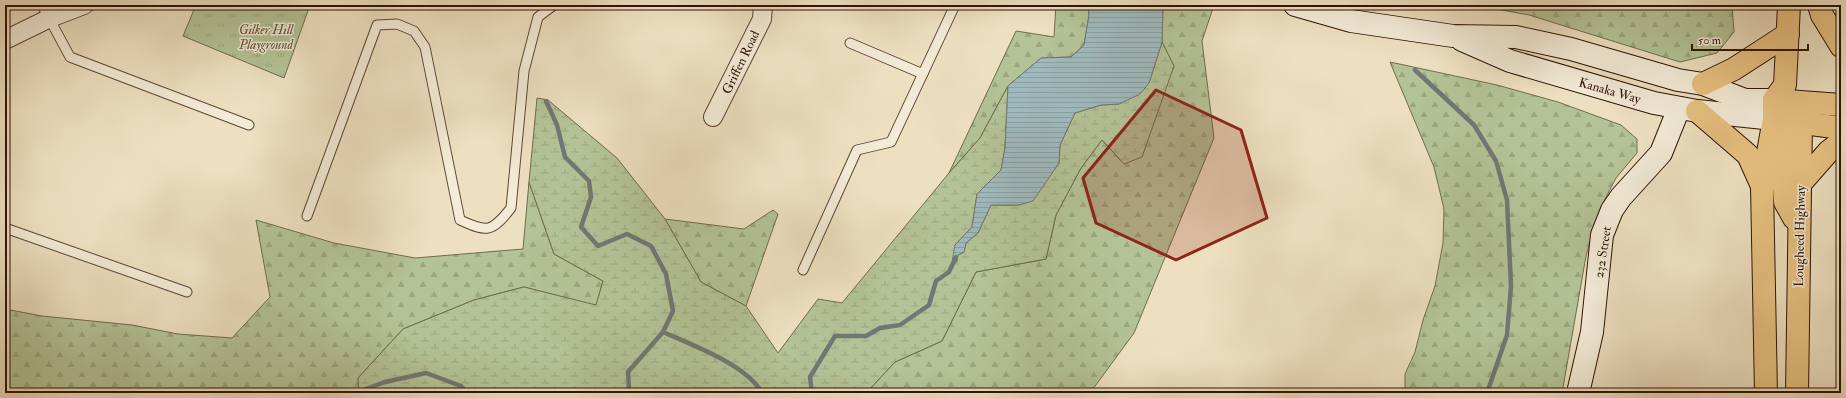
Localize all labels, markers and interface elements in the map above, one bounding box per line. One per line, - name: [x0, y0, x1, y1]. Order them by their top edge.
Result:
- park label: Gilker Hill Playground: [238, 22, 294, 53]
- scale bar: [1692, 26, 1808, 52]
- street label: Griffen Road: [719, 28, 763, 97]
- text: 50 m: [1698, 33, 1722, 48]
- street label: Kanaka Way: [1577, 74, 1643, 108]
- street label: Lougheed Highway: [1791, 185, 1810, 287]
- street label: 232 Street: [1591, 225, 1615, 279]

